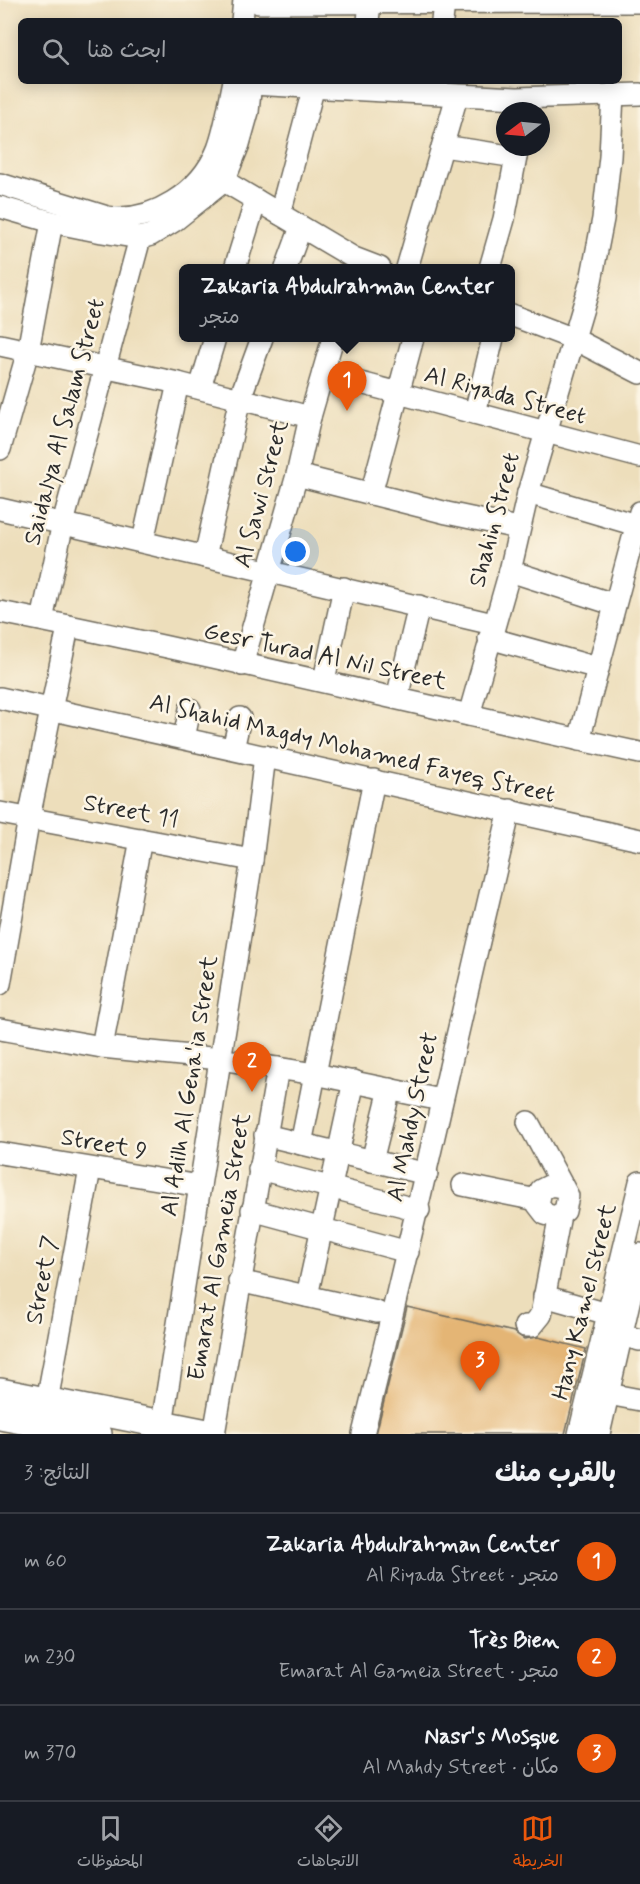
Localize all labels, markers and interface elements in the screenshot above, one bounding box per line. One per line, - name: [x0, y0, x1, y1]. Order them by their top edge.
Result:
- search box: [18, 18, 622, 84]
- icon: search: [39, 35, 72, 68]
- text: ابحث هنا: [87, 37, 167, 65]
- north arrow: [496, 102, 550, 156]
- popup: [179, 264, 515, 342]
- text: Zakaria Abdulrahman Center: [200, 273, 494, 301]
- street label: Saidalya Al Salam Street: [17, 295, 113, 549]
- text: متجر: [200, 304, 240, 331]
- street label: Al Riyada Street: [421, 360, 589, 432]
- pin: 1: [328, 362, 366, 411]
- street label: Al Sawi Street: [227, 417, 297, 571]
- street label: Shahin Street: [462, 449, 528, 591]
- your location: [281, 537, 310, 566]
- street label: Gesr Turad Al Nil Street: [201, 616, 449, 698]
- street label: Al Shahid Magdy Mohamed Fayeq Street: [146, 687, 558, 811]
- street label: Street 11: [81, 788, 181, 836]
- street label: Al Adilh Al Gena'ia Street: [154, 953, 226, 1219]
- street label: Al Mahdy Street: [380, 1029, 446, 1205]
- pin: 2: [232, 1042, 272, 1092]
- street label: Emarat Al Gameia Street: [181, 1111, 259, 1383]
- street label: Street 9: [58, 1122, 150, 1168]
- street label: Hany Kamel Street: [546, 1200, 624, 1404]
- street label: Street 7: [19, 1233, 67, 1327]
- pin: 3: [460, 1342, 500, 1391]
- text: بالقرب منك: [495, 1457, 616, 1491]
- text: النتائج: 3: [24, 1460, 90, 1487]
- text: Zakaria Abdulrahman Center: [266, 1531, 559, 1559]
- text: 60 m: [24, 1548, 67, 1575]
- text: 1: [592, 1548, 601, 1575]
- text: متجر · Al Riyada Street: [366, 1562, 559, 1589]
- text: Très Bien: [469, 1627, 559, 1655]
- text: 230 m: [24, 1644, 76, 1671]
- text: 2: [592, 1644, 601, 1671]
- text: متجر · Emarat Al Gameia Street: [278, 1658, 559, 1685]
- text: Nasr's Mosque: [425, 1723, 559, 1751]
- text: 370 m: [24, 1740, 76, 1767]
- text: 3: [592, 1740, 601, 1767]
- text: مكان · Al Mahdy Street: [363, 1754, 559, 1781]
- tab: المحفوظات: [77, 1812, 143, 1875]
- tab: الاتجاهات: [297, 1812, 359, 1875]
- tab: الخريطة: [513, 1812, 563, 1875]

